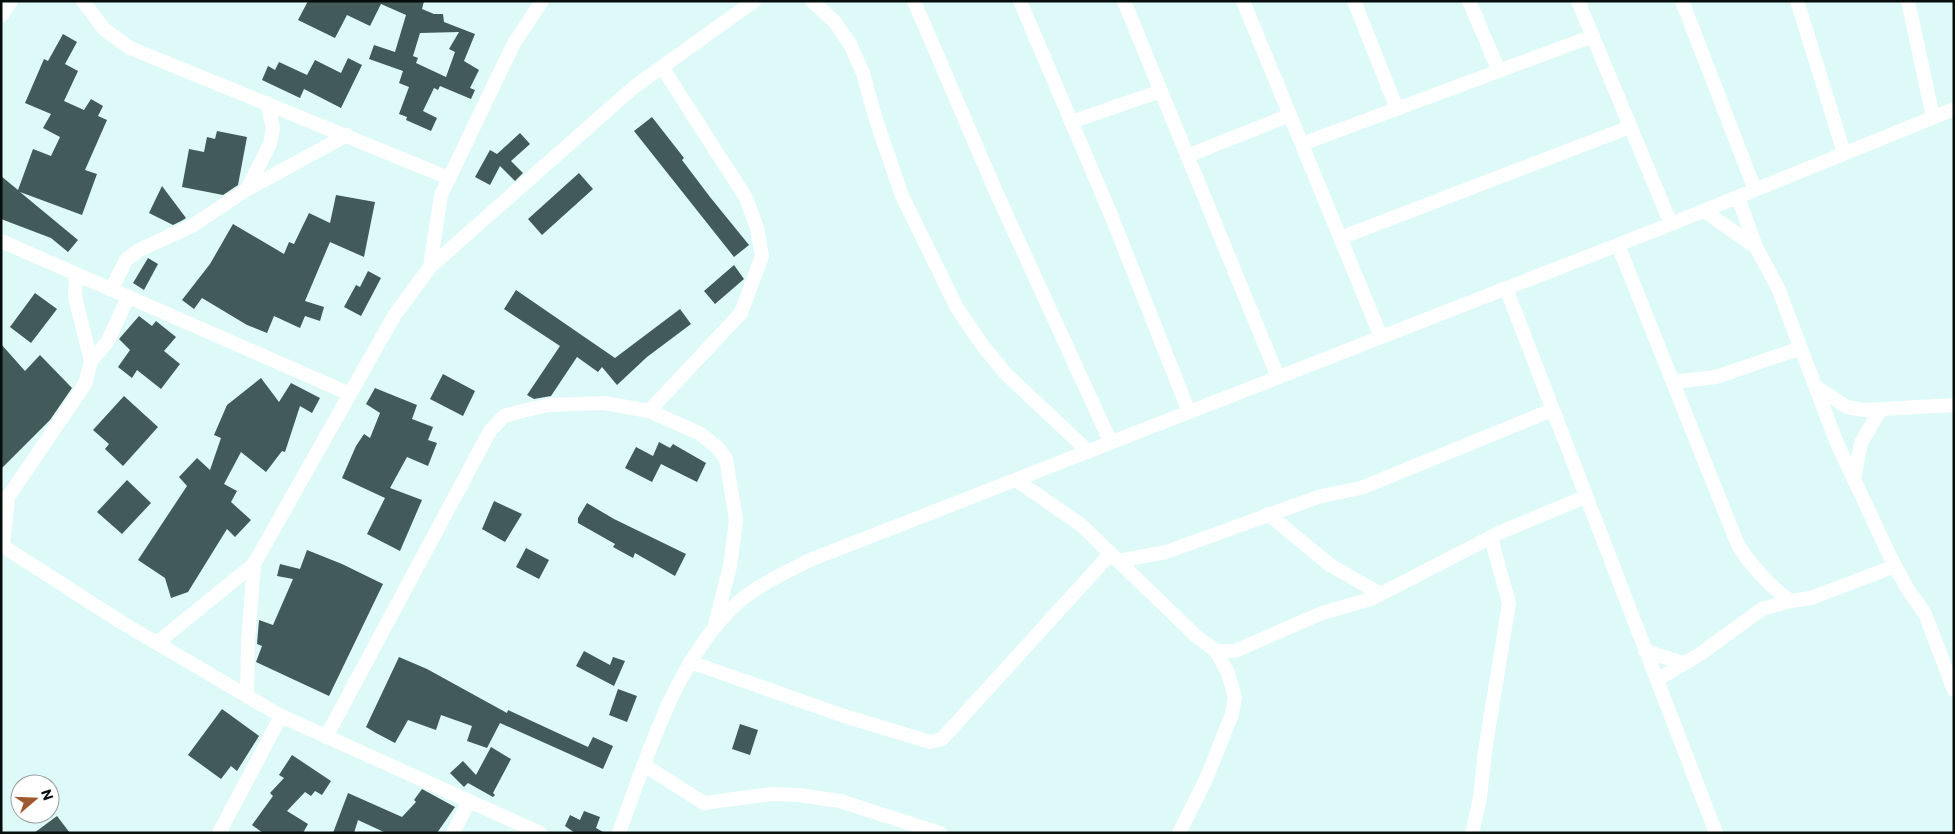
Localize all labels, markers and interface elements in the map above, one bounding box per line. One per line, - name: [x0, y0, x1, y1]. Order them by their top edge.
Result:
- north arrow: [10, 774, 60, 824]
- text: N: [38, 787, 58, 802]

